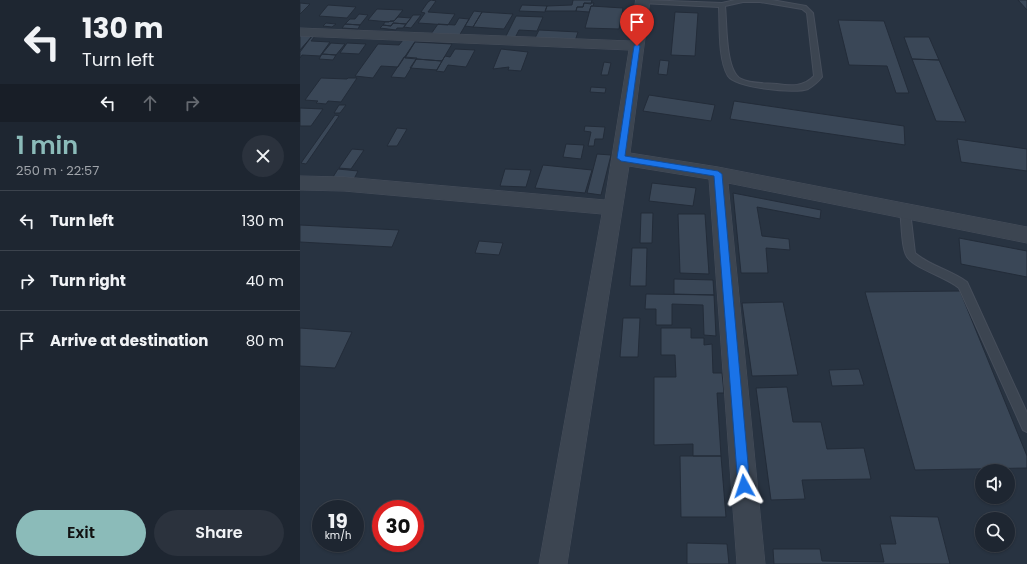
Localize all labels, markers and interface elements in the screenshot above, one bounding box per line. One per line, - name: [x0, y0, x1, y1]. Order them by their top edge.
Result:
- pin: [620, 5, 654, 46]
- text: 130 m: [82, 9, 163, 48]
- icon: arrive: [626, 11, 648, 33]
- icon: left: [16, 16, 68, 68]
- text: Turn left: [82, 47, 154, 72]
- icon: left: [97, 92, 119, 114]
- icon: ahead: [139, 92, 161, 114]
- icon: right: [181, 92, 203, 114]
- text: 1 min: [16, 129, 78, 162]
- button: close: [242, 135, 284, 177]
- text: 250 m · 22:57: [16, 161, 99, 180]
- icon: left: [16, 210, 38, 232]
- text: Turn left: [50, 210, 114, 231]
- text: 130 m: [241, 210, 284, 231]
- icon: right: [16, 270, 38, 292]
- text: Turn right: [50, 270, 126, 291]
- text: 40 m: [246, 270, 284, 291]
- icon: arrive: [16, 330, 38, 352]
- text: Arrive at destination: [50, 330, 208, 351]
- text: 80 m: [246, 330, 284, 351]
- map controls: [975, 464, 1015, 552]
- button: sound: [975, 464, 1015, 504]
- position arrow: [723, 465, 765, 507]
- speed limit sign: 30: [372, 500, 424, 552]
- text: 19: [328, 507, 348, 535]
- button: Exit: [16, 510, 146, 556]
- button: Share: [154, 510, 284, 556]
- button: search: [975, 512, 1015, 552]
- text: km/h: [325, 528, 351, 543]

